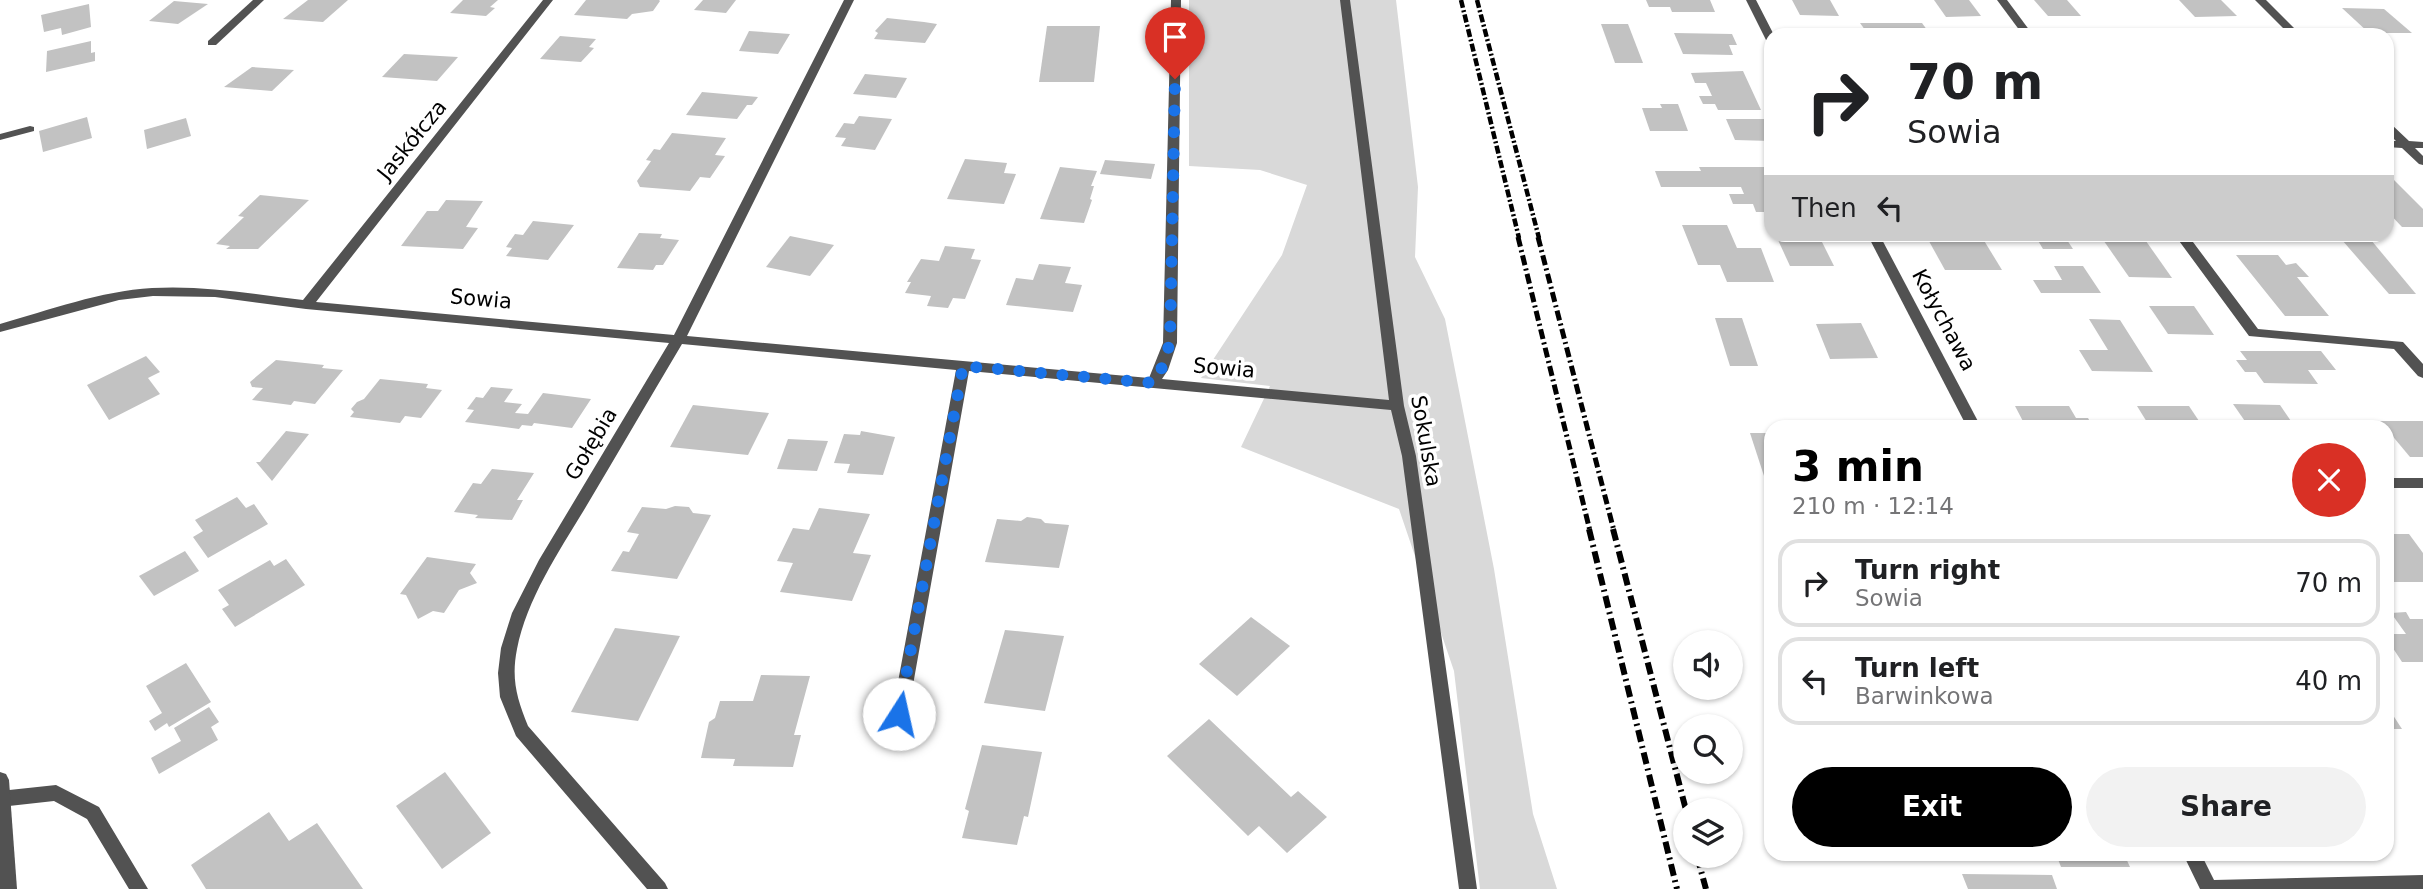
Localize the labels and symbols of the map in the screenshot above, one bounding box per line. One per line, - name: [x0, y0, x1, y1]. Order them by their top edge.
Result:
- pin: [1145, 7, 1205, 79]
- street label: Jaskółcza: [371, 95, 451, 186]
- street label: Kołychawa: [1907, 265, 1981, 375]
- street label: Sowia: [449, 284, 513, 314]
- street label: Sowia: [1192, 353, 1256, 383]
- street label: Sokulska: [1406, 393, 1446, 489]
- street label: Gołębia: [560, 404, 622, 484]
- position arrow: [862, 677, 936, 751]

